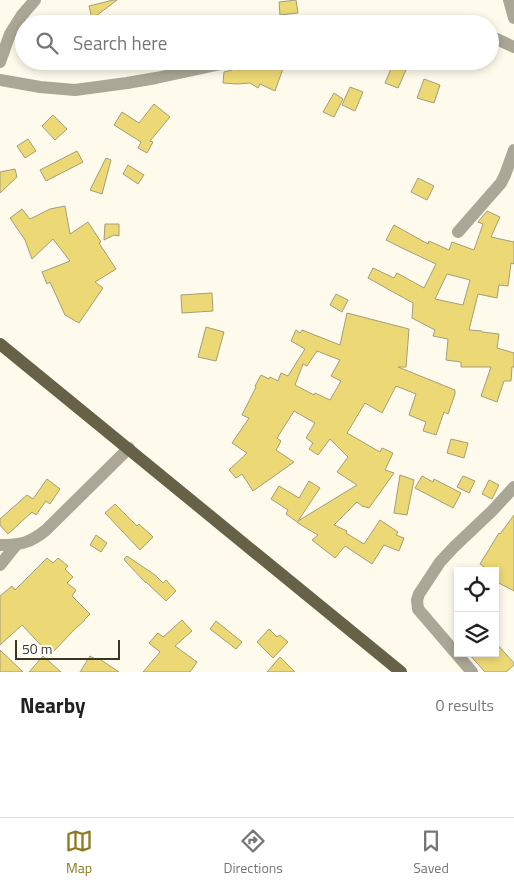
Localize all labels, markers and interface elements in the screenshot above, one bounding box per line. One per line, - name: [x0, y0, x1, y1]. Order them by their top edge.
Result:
- search box: [15, 15, 499, 70]
- text: Search here: [73, 28, 167, 57]
- icon: search: [33, 29, 61, 57]
- map controls: [454, 567, 499, 657]
- button: locate: [454, 567, 499, 612]
- button: layers: [454, 612, 499, 657]
- scale bar: [15, 637, 120, 660]
- text: 50 m: [22, 638, 52, 659]
- text: Nearby: [20, 689, 85, 721]
- text: 0 results: [435, 693, 494, 717]
- tab: Map: [65, 827, 93, 878]
- tab: Directions: [223, 827, 283, 878]
- tab: Saved: [413, 827, 449, 878]

